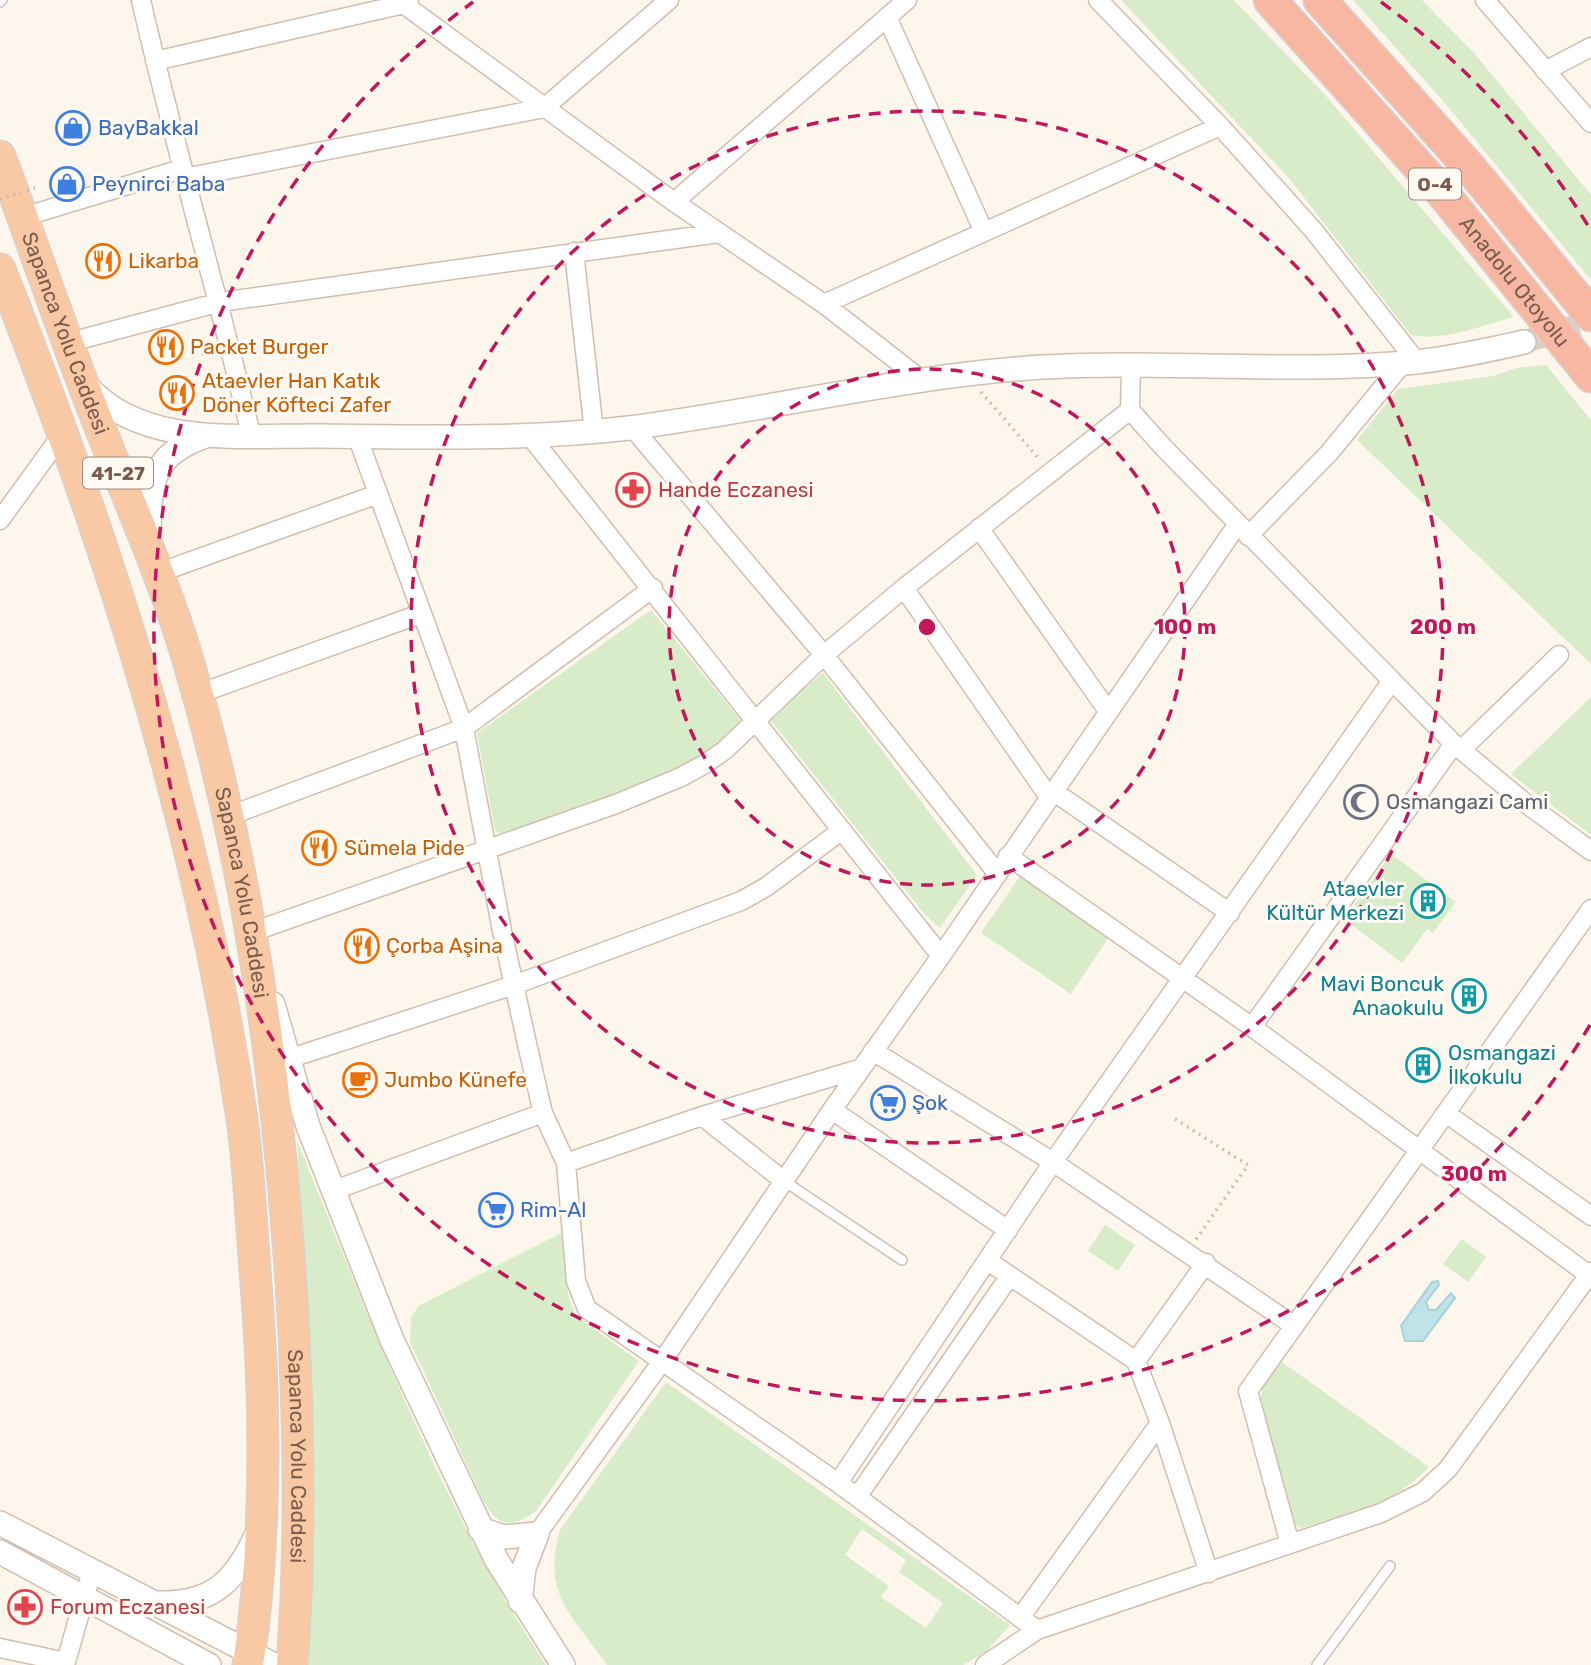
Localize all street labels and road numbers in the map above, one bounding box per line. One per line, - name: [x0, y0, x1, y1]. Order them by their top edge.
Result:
- road number: O-4: [1409, 168, 1461, 200]
- street label: Anadolu Otoyolu: [1454, 211, 1575, 352]
- street label: Sapanca Yolu Caddesi: [17, 228, 115, 438]
- road number: 41-27: [83, 458, 153, 488]
- street label: Sapanca Yolu Caddesi: [210, 785, 274, 1000]
- street label: Sapanca Yolu Caddesi: [283, 1348, 311, 1564]

